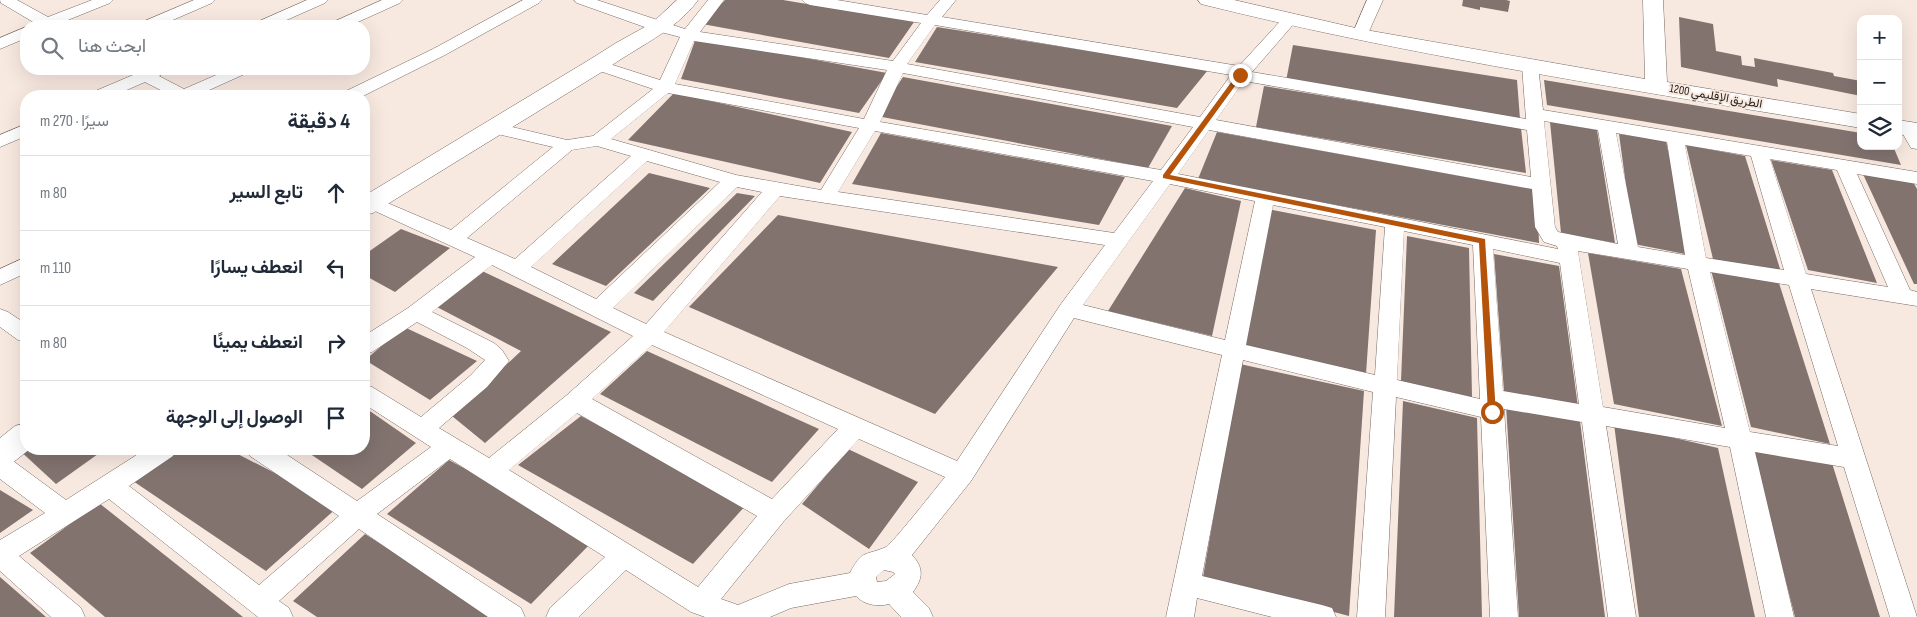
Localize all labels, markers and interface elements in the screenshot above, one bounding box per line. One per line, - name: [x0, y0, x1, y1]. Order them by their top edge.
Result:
- map controls: [1857, 15, 1902, 150]
- button: +: [1857, 15, 1902, 60]
- search box: [20, 20, 370, 75]
- icon: search: [38, 34, 66, 62]
- text: ابحث هنا: [78, 35, 146, 58]
- button: −: [1857, 60, 1902, 105]
- route end: [1229, 64, 1252, 87]
- street label: الطريق الإقليمي 1200: [1668, 81, 1763, 114]
- button: layers: [1857, 105, 1902, 150]
- text: 4 دقيقة: [287, 109, 350, 134]
- text: سيرًا · 270 m: [40, 112, 109, 131]
- icon: ahead: [322, 179, 350, 207]
- text: تابع السير: [229, 181, 303, 204]
- text: 80 m: [40, 184, 67, 203]
- icon: left: [322, 254, 350, 282]
- text: انعطف يسارًا: [210, 256, 303, 279]
- text: 110 m: [40, 259, 71, 278]
- icon: right: [322, 329, 350, 357]
- text: انعطف يمينًا: [212, 331, 303, 354]
- text: 80 m: [40, 334, 67, 353]
- route start: [1481, 401, 1504, 424]
- icon: arrive: [322, 404, 350, 432]
- text: الوصول إلى الوجهة: [166, 406, 303, 429]

